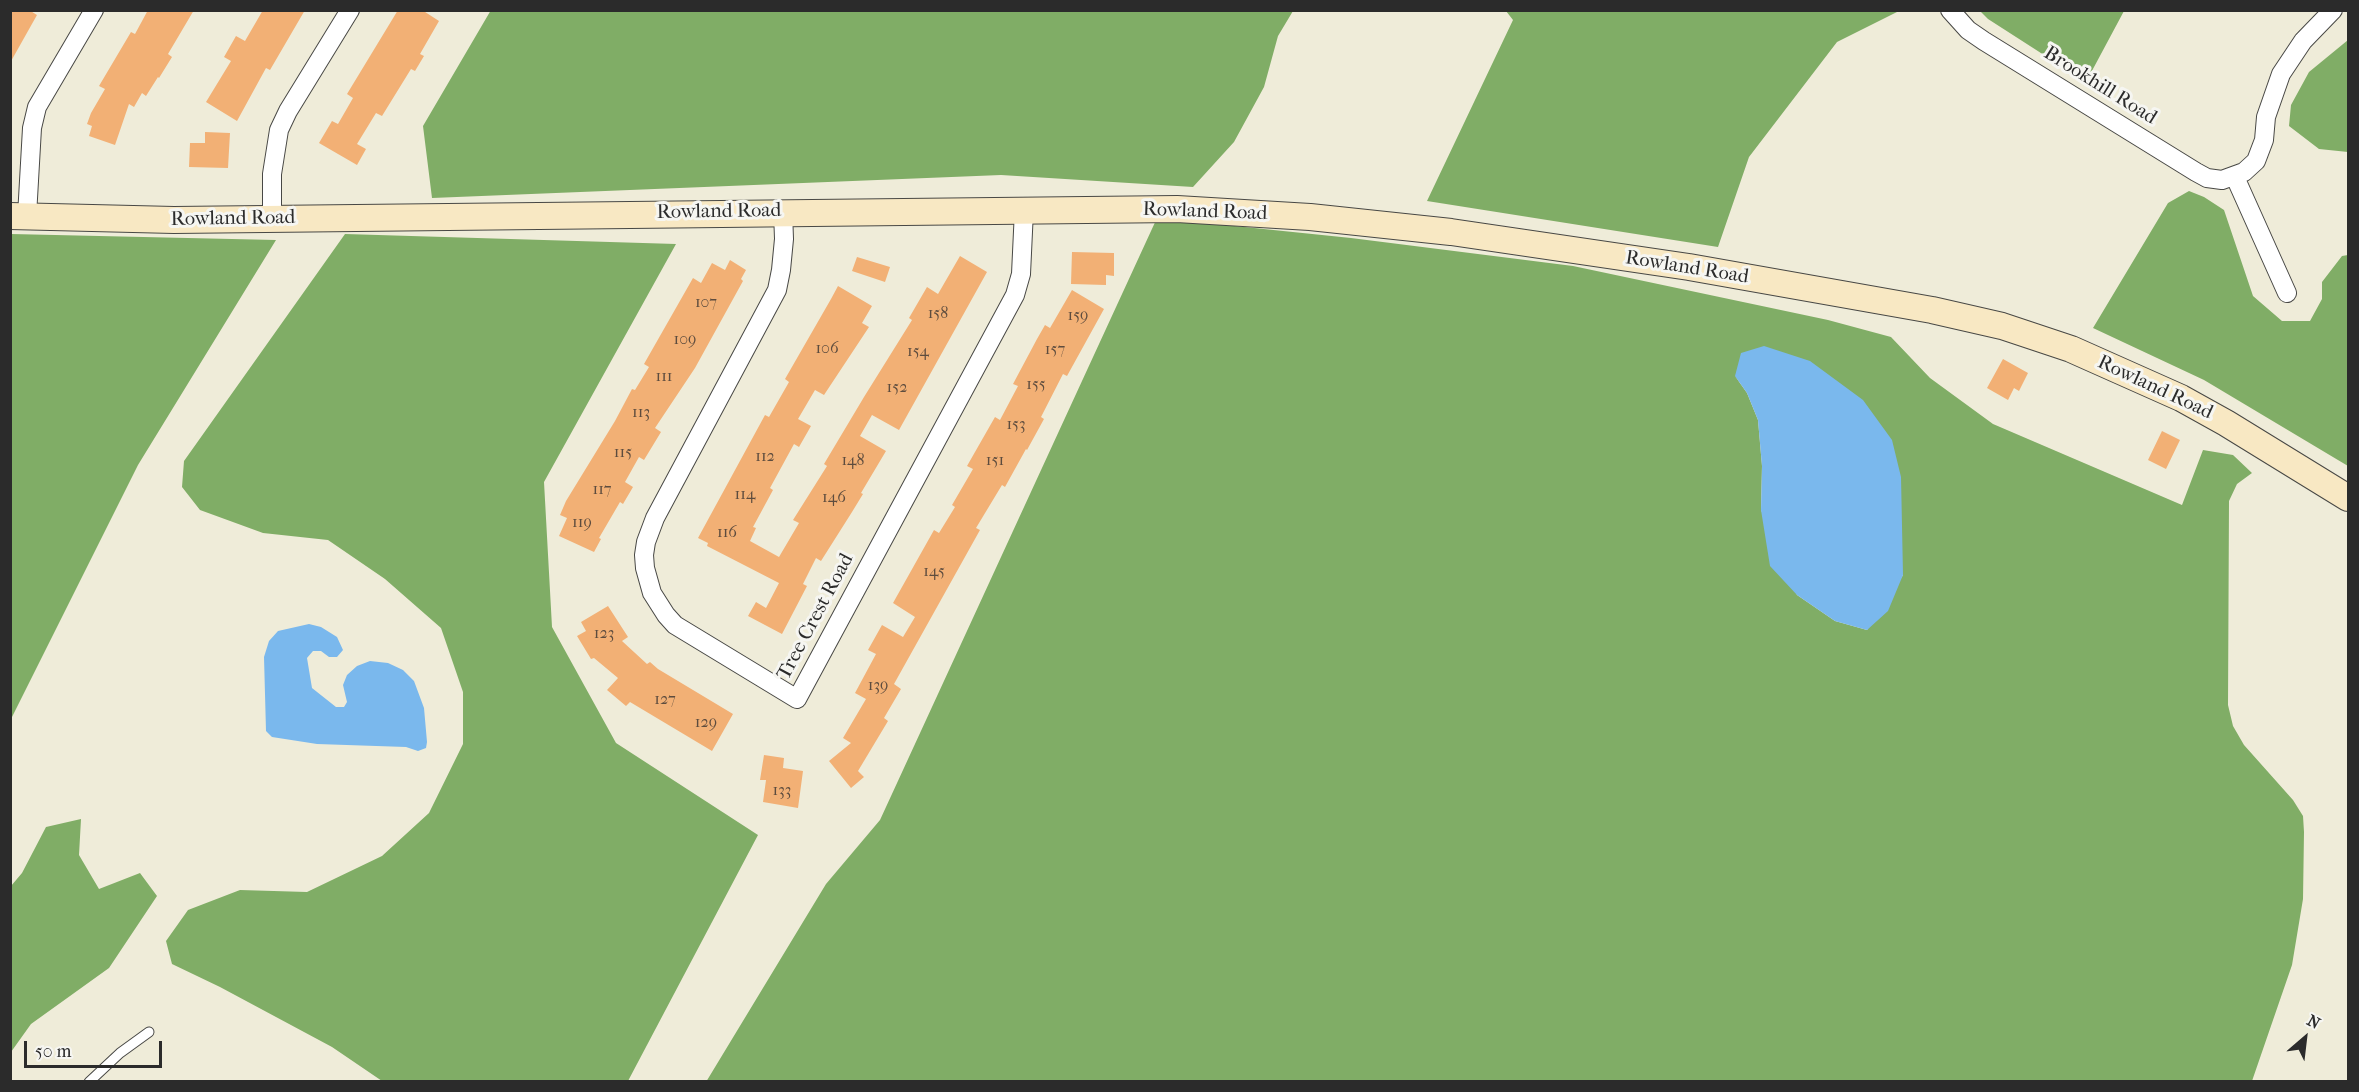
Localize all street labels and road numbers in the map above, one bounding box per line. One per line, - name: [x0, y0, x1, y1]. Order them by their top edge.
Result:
- street label: Brookhill Road: [2039, 42, 2161, 130]
- street label: Rowland Road: [1142, 198, 1268, 226]
- street label: Rowland Road: [656, 199, 782, 225]
- street label: Rowland Road: [170, 206, 296, 232]
- street label: Rowland Road: [1624, 246, 1750, 290]
- street label: Rowland Road: [2093, 351, 2217, 425]
- street label: Tree Crest Road: [773, 550, 859, 684]

